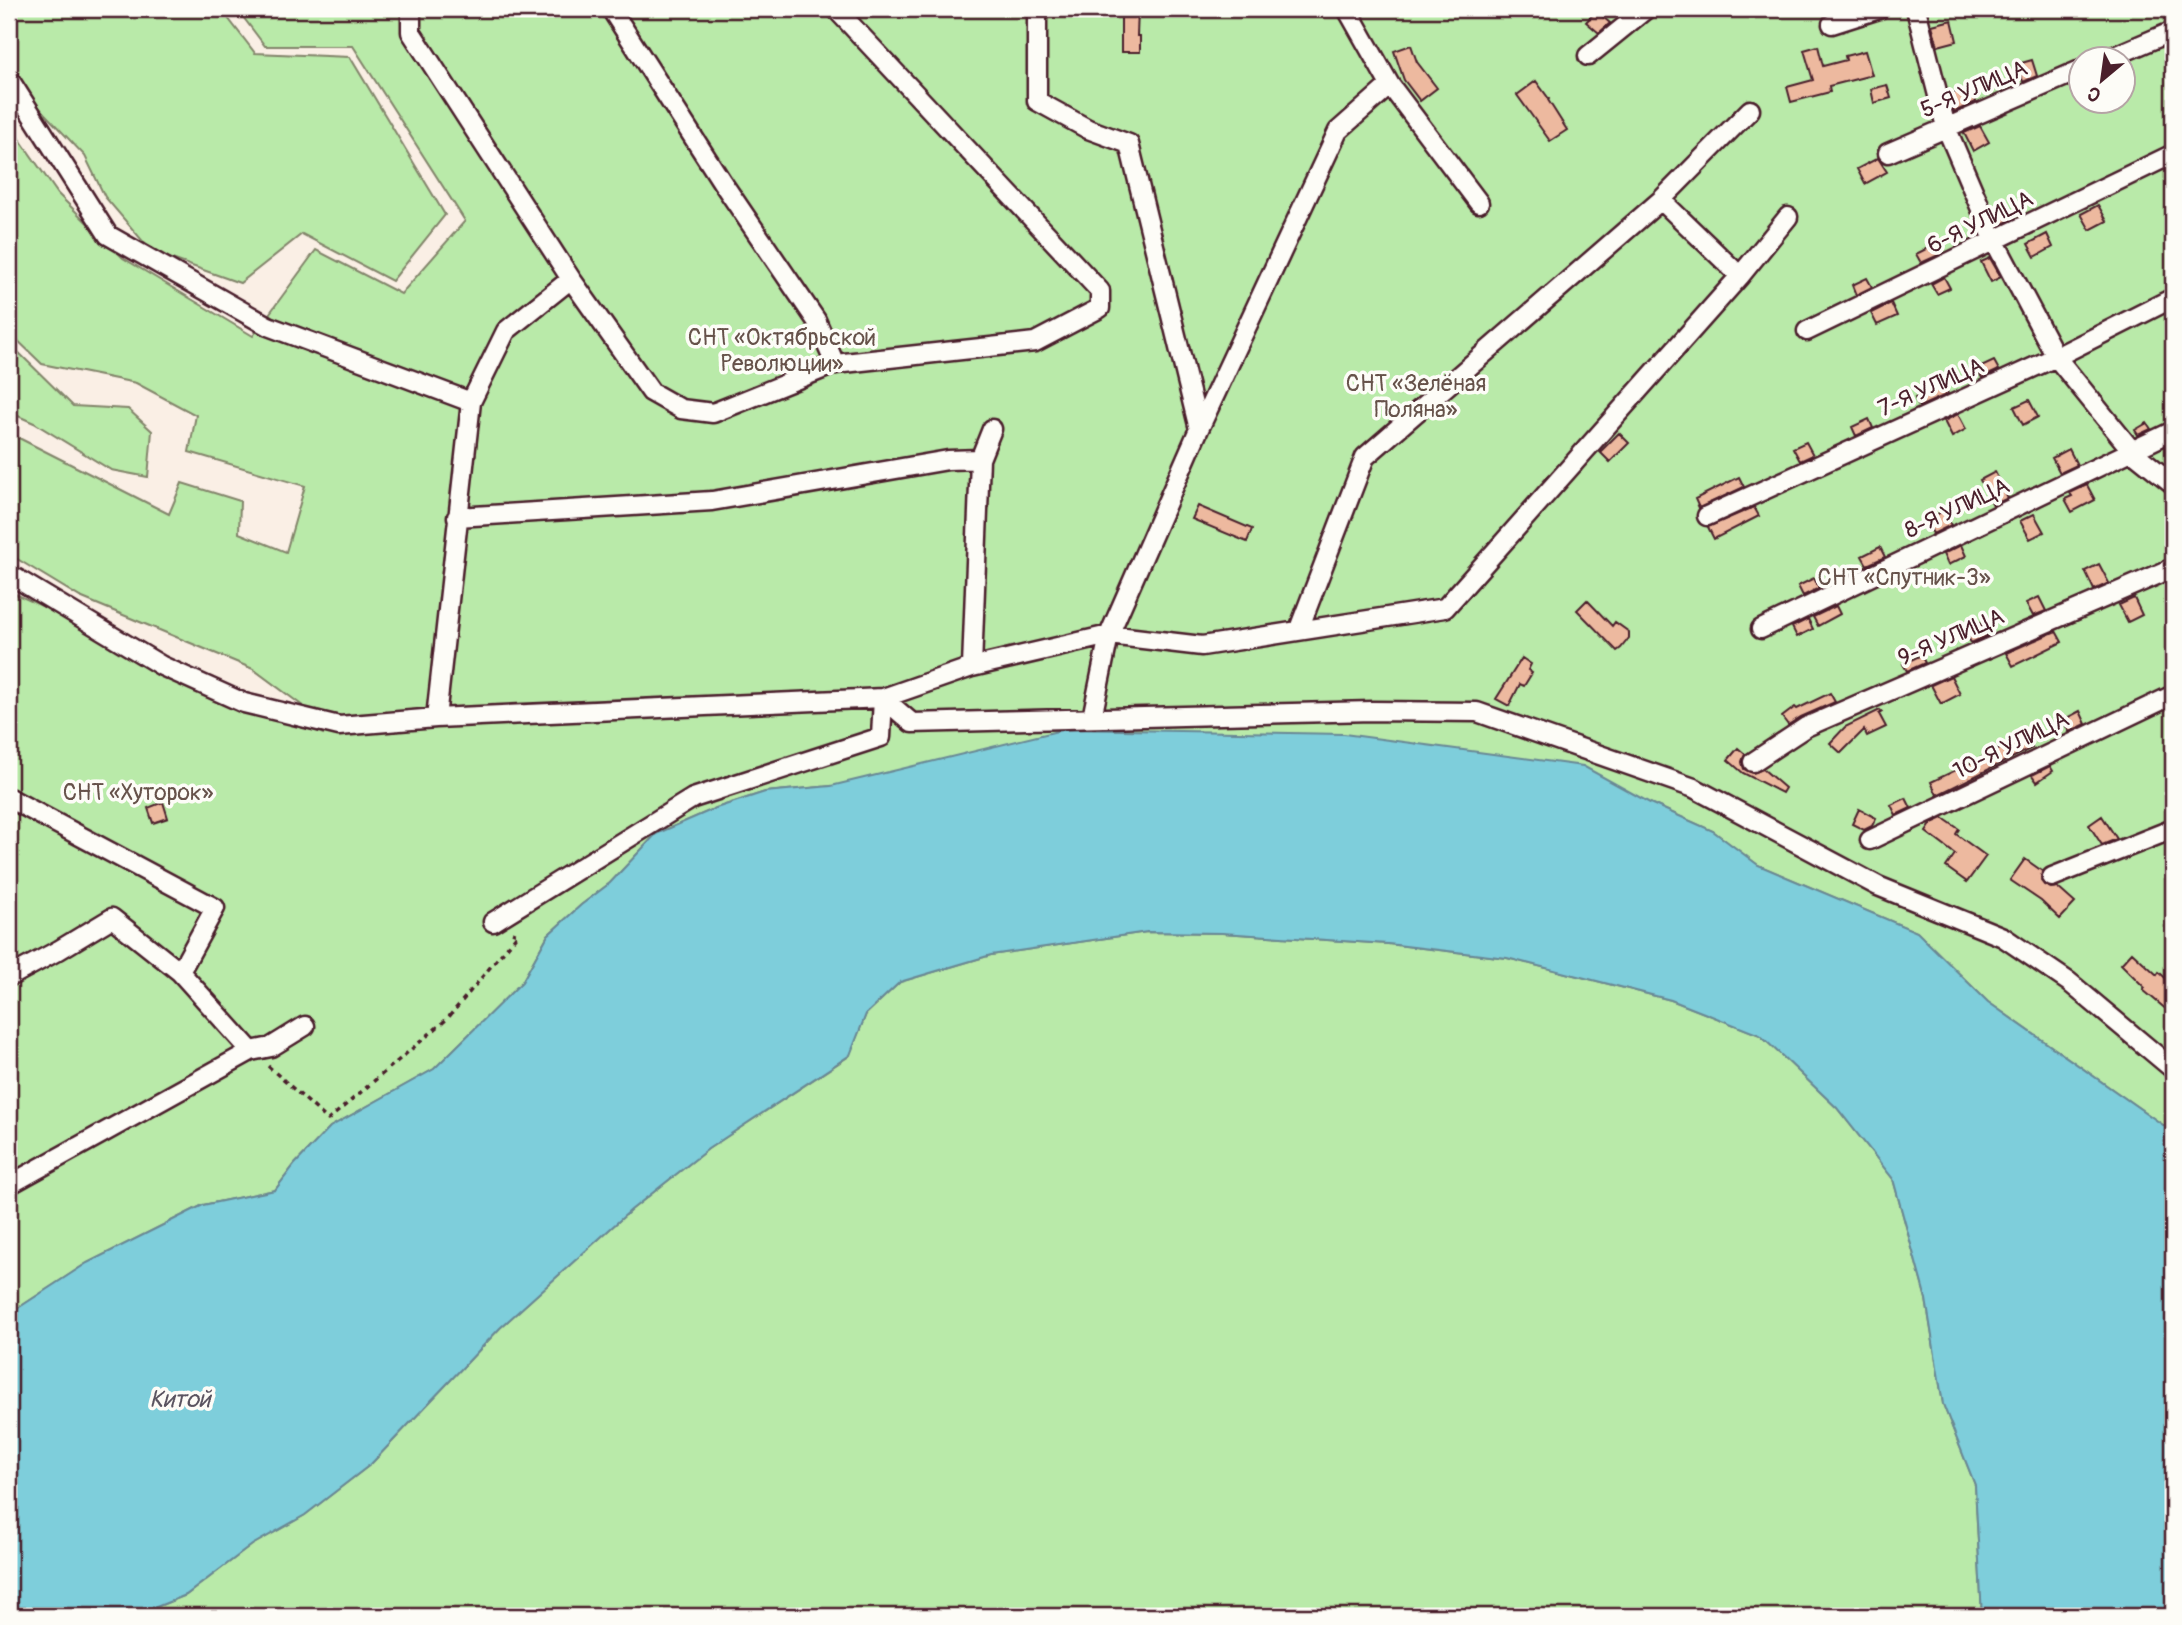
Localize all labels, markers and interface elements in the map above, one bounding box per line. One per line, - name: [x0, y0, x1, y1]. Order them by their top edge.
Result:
- north arrow: [2066, 46, 2136, 116]
- street label: 5-Я УЛИЦА: [1916, 54, 2032, 124]
- text: С: [2083, 81, 2105, 107]
- street label: 6-Я УЛИЦА: [1922, 184, 2038, 260]
- park label: СНТ «Октябрьской Революции»: [688, 323, 876, 378]
- street label: 7-Я УЛИЦА: [1874, 351, 1989, 423]
- park label: СНТ «Зелёная Поляна»: [1346, 369, 1486, 424]
- street label: 8-Я УЛИЦА: [1900, 471, 2014, 545]
- park label: СНТ «Спутник-3»: [1817, 563, 1991, 592]
- street label: 9-Я УЛИЦА: [1894, 602, 2009, 672]
- street label: 10-Я УЛИЦА: [1948, 704, 2074, 786]
- park label: СНТ «Хуторок»: [63, 778, 214, 807]
- water label: Китой: [150, 1385, 213, 1414]

